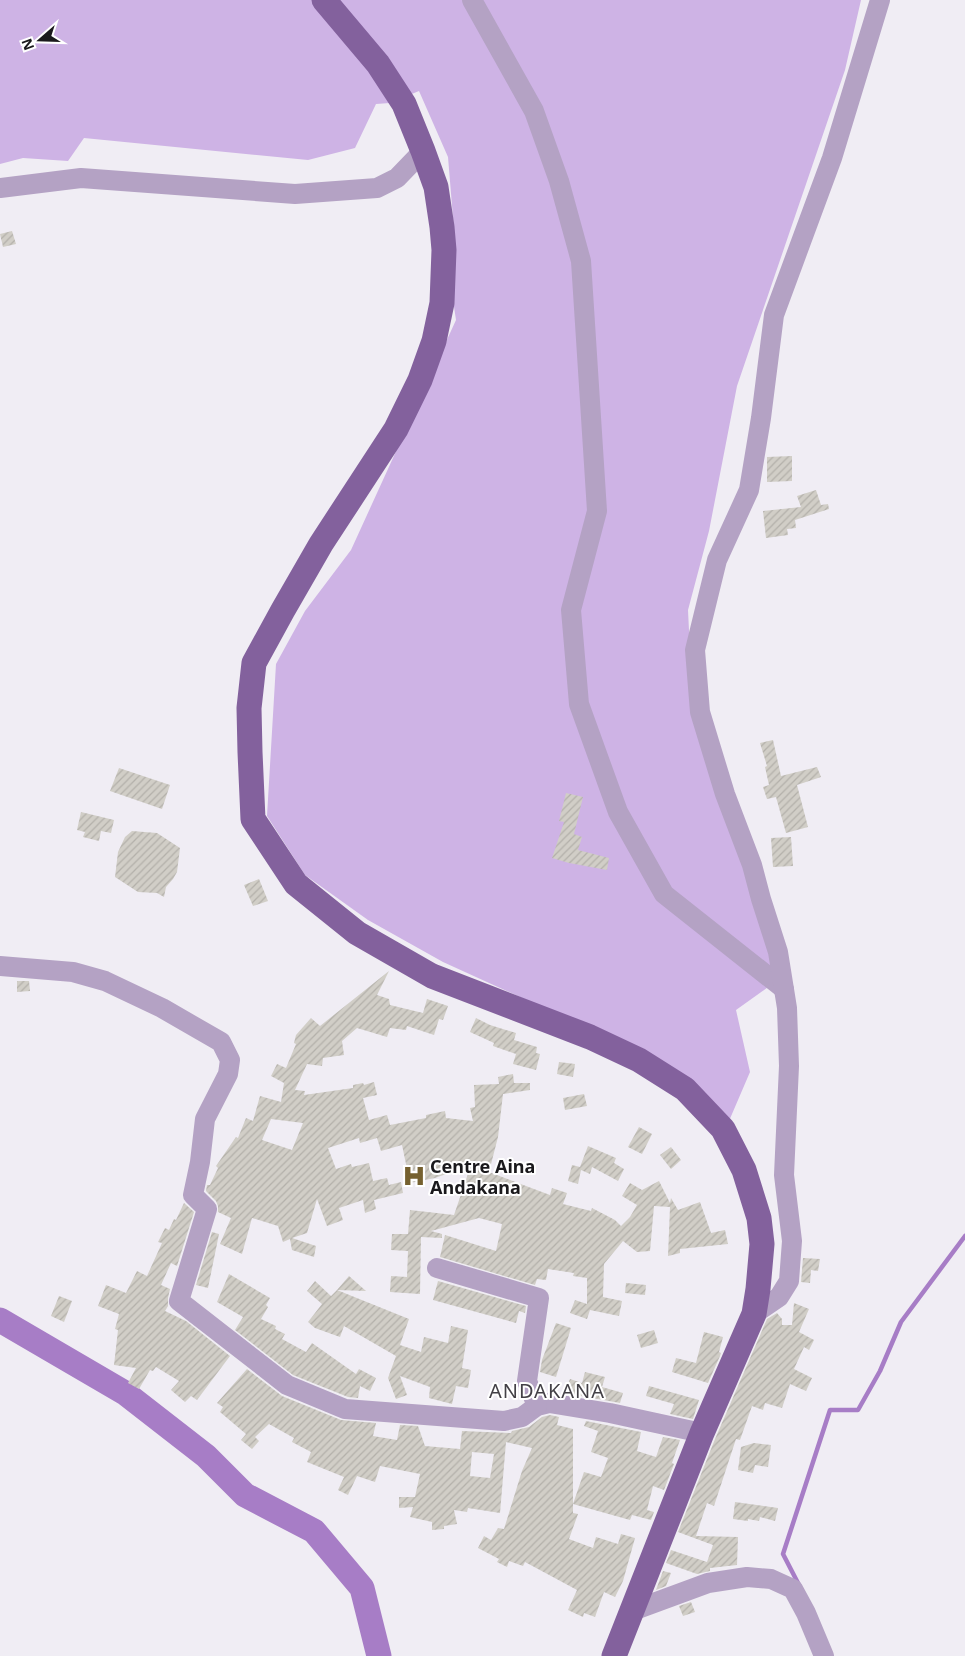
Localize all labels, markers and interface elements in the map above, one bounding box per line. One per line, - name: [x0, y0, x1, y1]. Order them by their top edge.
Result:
- north arrow: [15, 15, 65, 65]
- text: N: [16, 36, 38, 53]
- place label: Centre Aina Andakana: [430, 1154, 535, 1199]
- hospital icon: Centre Aina Andakana: [401, 1163, 427, 1189]
- district label: ANDAKANA: [489, 1377, 605, 1404]

